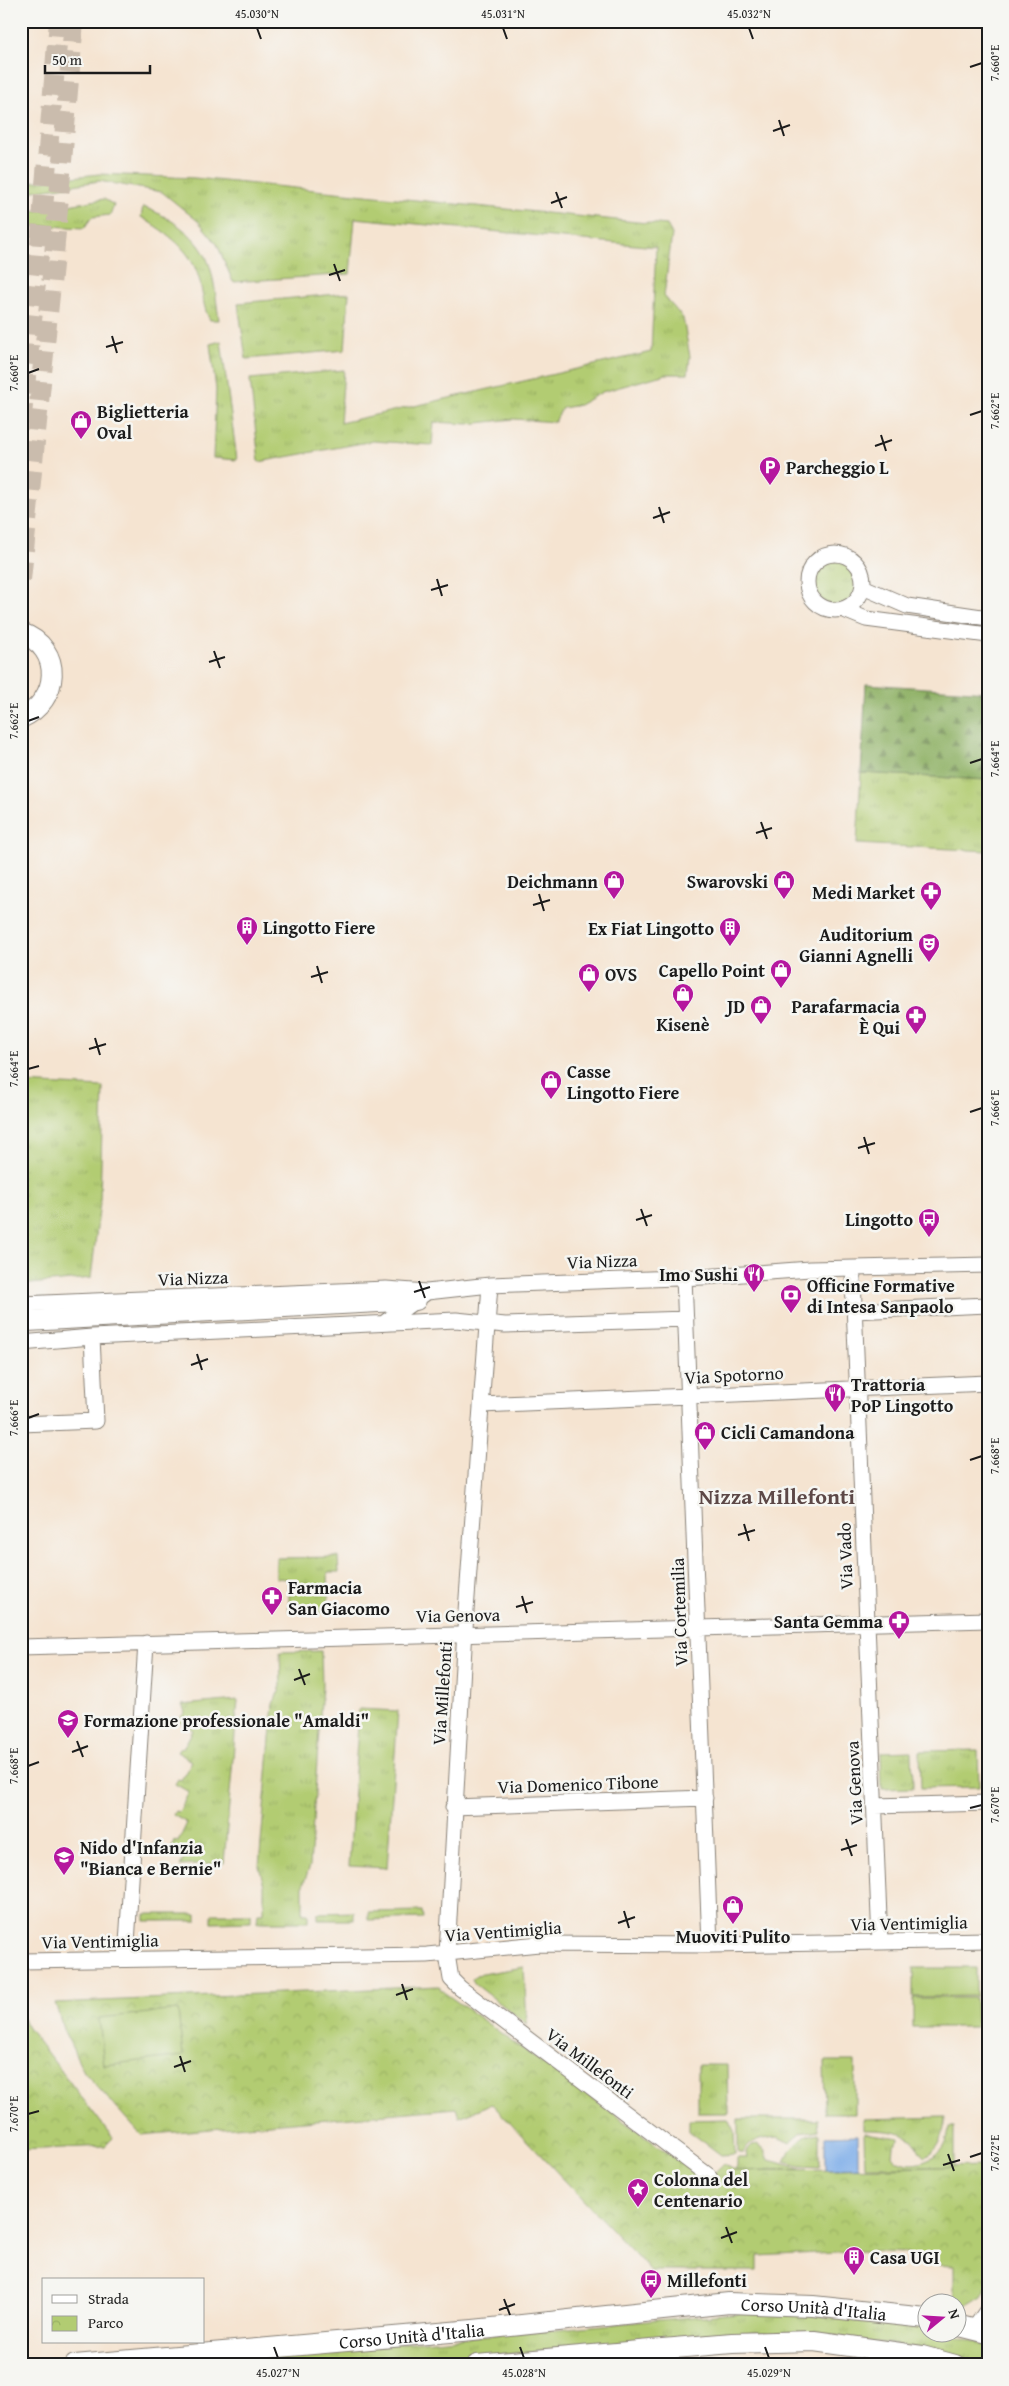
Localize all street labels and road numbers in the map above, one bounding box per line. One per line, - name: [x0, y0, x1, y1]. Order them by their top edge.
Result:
- street label: Via Nizza: [566, 1246, 638, 1276]
- street label: Via Nizza: [157, 1263, 229, 1293]
- street label: Via Spotorno: [684, 1359, 784, 1391]
- street label: Via Vado: [830, 1522, 860, 1590]
- street label: Via Cortemilia: [664, 1557, 694, 1667]
- street label: Via Genova: [416, 1601, 501, 1629]
- street label: Via Millefonti: [425, 1640, 459, 1746]
- street label: Via Genova: [838, 1740, 870, 1826]
- street label: Via Domenico Tibone: [497, 1768, 659, 1800]
- street label: Via Ventimiglia: [850, 1908, 968, 1938]
- street label: Via Ventimiglia: [444, 1913, 563, 1949]
- street label: Via Ventimiglia: [41, 1926, 159, 1956]
- street label: Via Millefonti: [540, 2021, 640, 2105]
- street label: Corso Unità d'Italia: [741, 2290, 888, 2327]
- street label: Corso Unità d'Italia: [338, 2315, 486, 2355]

